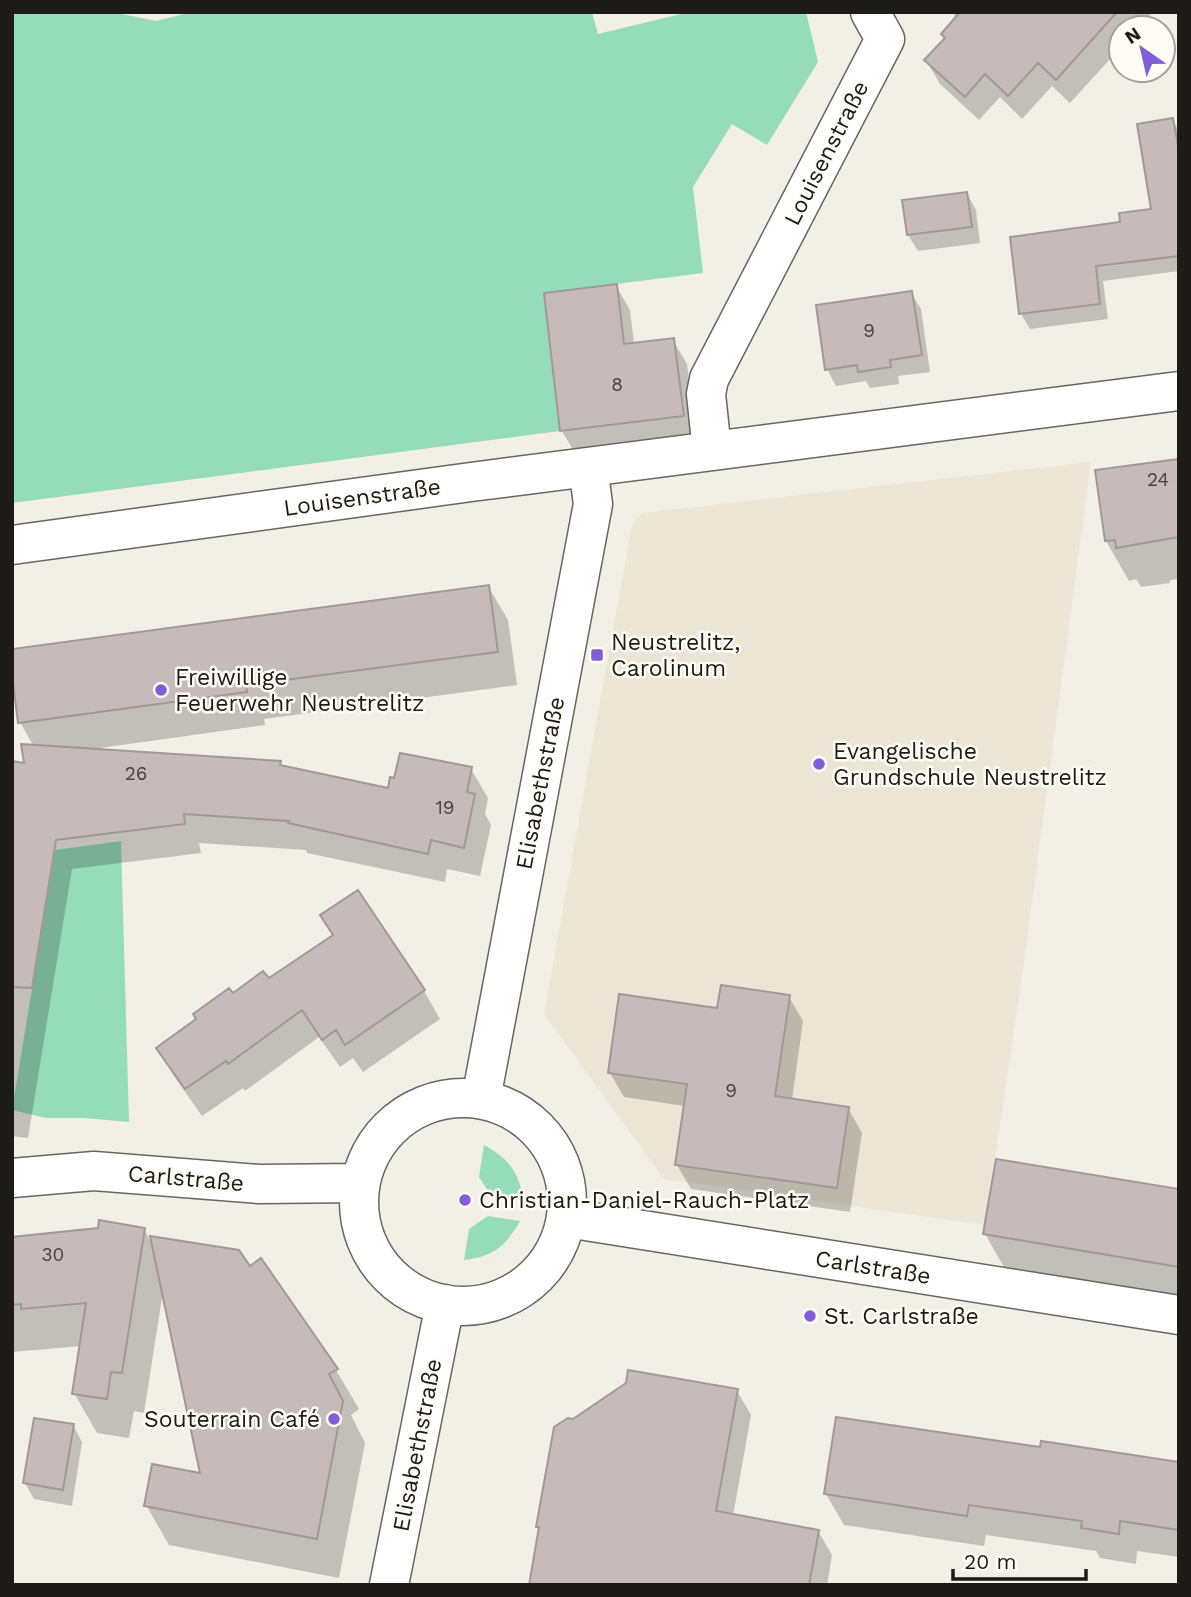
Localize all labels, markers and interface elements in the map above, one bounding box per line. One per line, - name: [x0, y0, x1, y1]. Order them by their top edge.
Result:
- north arrow: [1107, 14, 1177, 84]
- text: N: [1121, 22, 1145, 49]
- street label: Louisenstraße: [778, 77, 874, 230]
- house number: 9: [863, 319, 875, 342]
- house number: 8: [611, 373, 623, 396]
- house number: 24: [1147, 468, 1169, 491]
- street label: Louisenstraße: [282, 473, 442, 522]
- place label: Neustrelitz, Carolinum: [611, 629, 740, 682]
- marker: Neustrelitz, Carolinum: [589, 647, 605, 663]
- place label: Freiwillige Feuerwehr Neustrelitz: [175, 664, 424, 717]
- marker: Freiwillige Feuerwehr Neustrelitz: [153, 682, 169, 698]
- street label: Elisabethstraße: [510, 694, 570, 872]
- place label: Evangelische Grundschule Neustrelitz: [833, 738, 1107, 791]
- marker: Evangelische Grundschule Neustrelitz: [811, 756, 827, 772]
- house number: 26: [125, 762, 147, 785]
- house number: 19: [435, 796, 455, 819]
- house number: 9: [725, 1079, 737, 1102]
- street label: Carlstraße: [127, 1160, 245, 1197]
- place label: Christian-Daniel-Rauch-Platz: [479, 1187, 809, 1214]
- marker: Christian-Daniel-Rauch-Platz: [457, 1192, 473, 1208]
- house number: 30: [42, 1243, 64, 1266]
- street label: Carlstraße: [813, 1245, 933, 1290]
- place label: St. Carlstraße: [824, 1303, 979, 1330]
- marker: St. Carlstraße: [802, 1308, 818, 1324]
- street label: Elisabethstraße: [387, 1356, 447, 1534]
- place label: Souterrain Café: [144, 1406, 320, 1433]
- marker: Souterrain Café: [326, 1411, 342, 1427]
- scale bar: [953, 1538, 1086, 1582]
- text: 20 m: [964, 1549, 1016, 1574]

